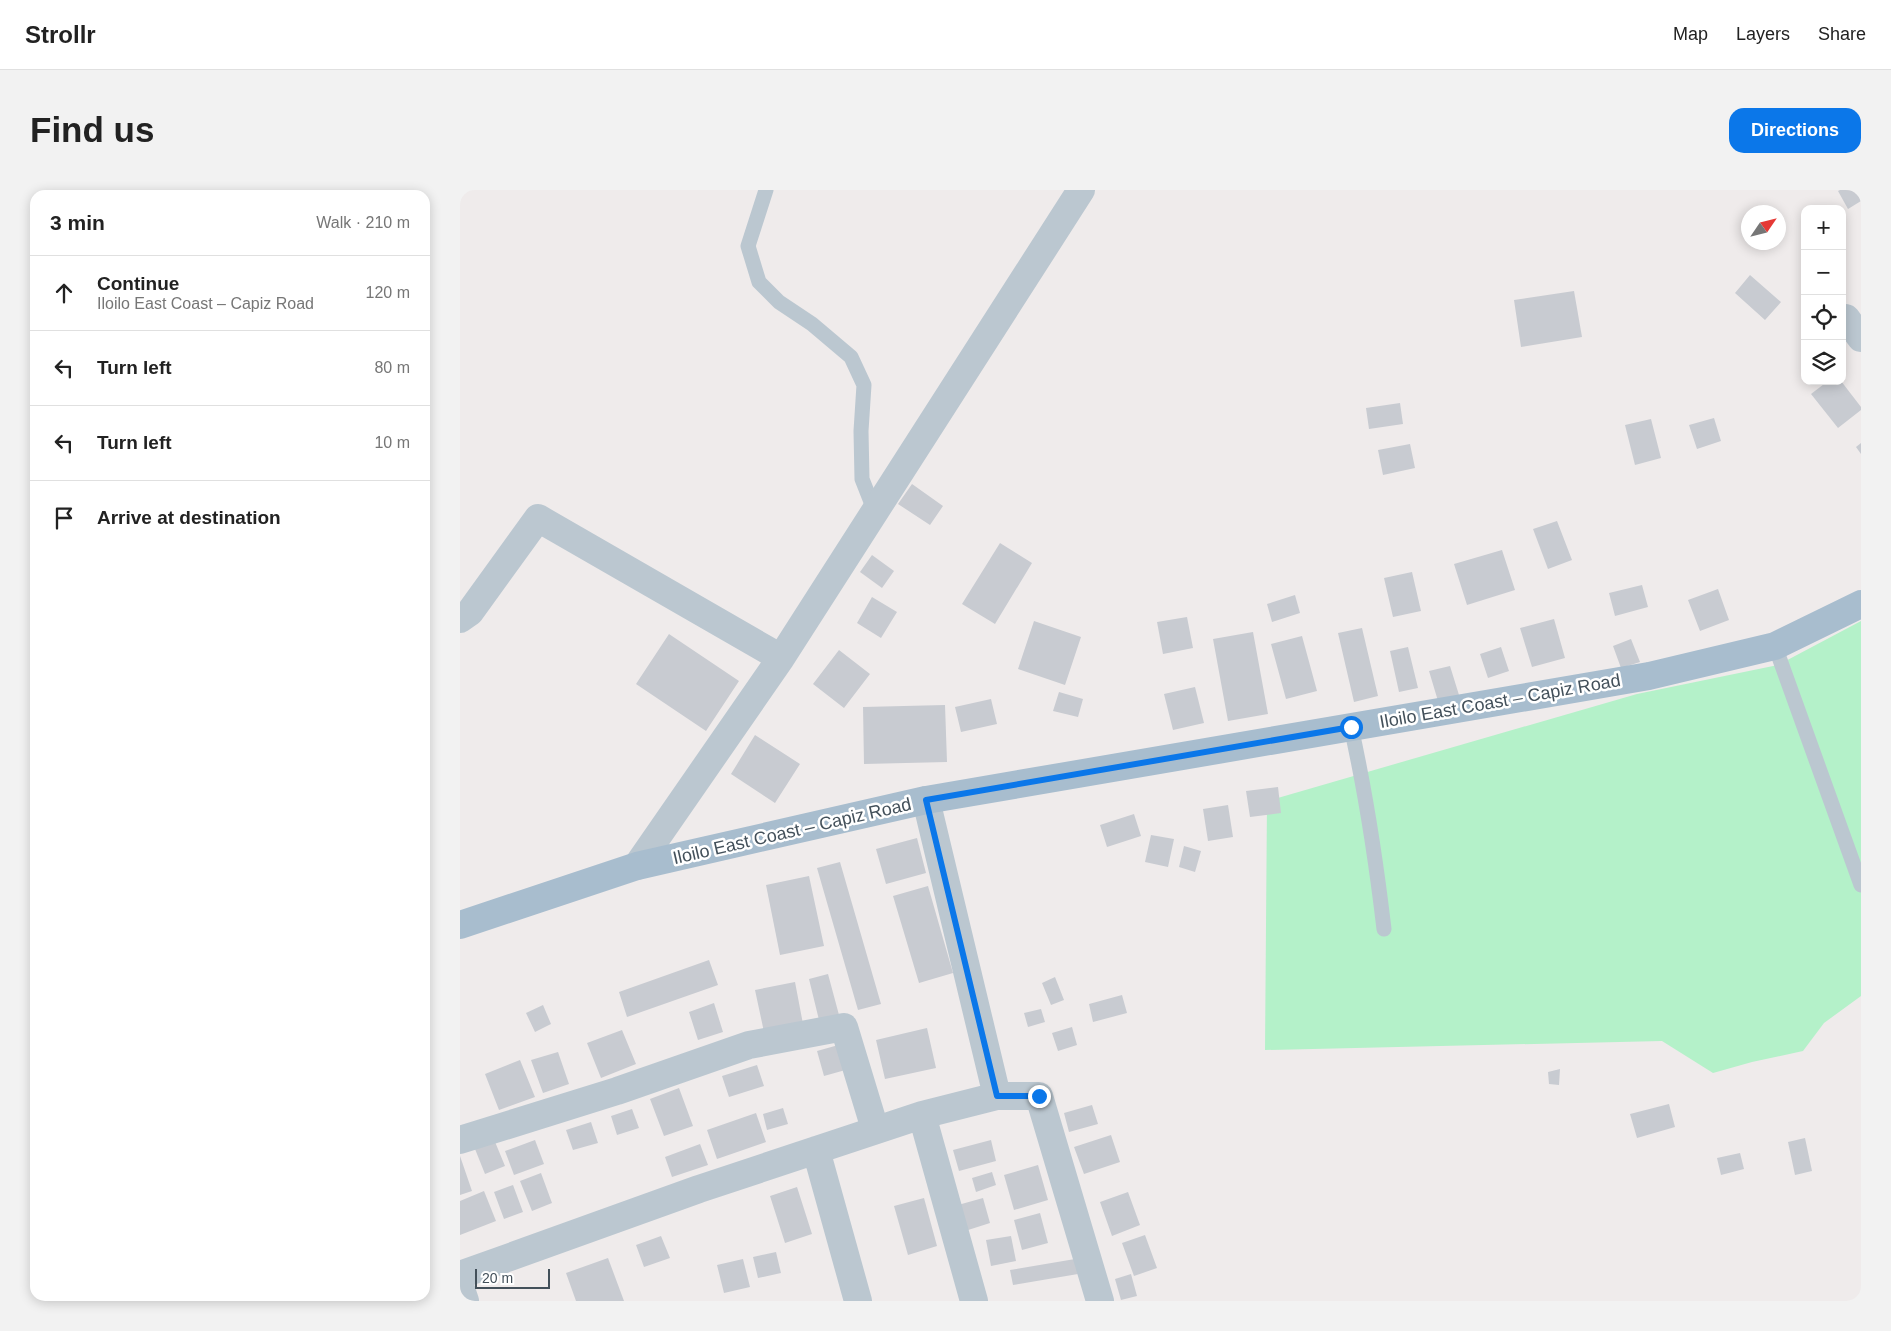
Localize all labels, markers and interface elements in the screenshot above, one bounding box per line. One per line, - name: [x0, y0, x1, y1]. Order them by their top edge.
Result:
- text: Strollr: [25, 21, 96, 48]
- text: Map: [1673, 24, 1708, 44]
- text: Layers: [1736, 24, 1790, 44]
- text: Share: [1818, 24, 1866, 44]
- button: Directions: [1729, 108, 1861, 153]
- text: Find us: [30, 110, 154, 149]
- north arrow: [1741, 205, 1786, 250]
- map controls: [1801, 205, 1846, 385]
- button: +: [1801, 205, 1846, 250]
- text: 3 min: [50, 211, 105, 234]
- text: Walk · 210 m: [316, 214, 410, 231]
- button: −: [1801, 250, 1846, 295]
- text: Continue: [97, 273, 179, 294]
- icon: ahead: [50, 279, 78, 307]
- text: 120 m: [366, 284, 410, 301]
- text: Iloilo East Coast – Capiz Road: [97, 295, 314, 312]
- button: locate: [1801, 295, 1846, 340]
- button: layers: [1801, 340, 1846, 385]
- icon: left: [50, 354, 78, 382]
- text: Turn left: [97, 357, 172, 378]
- text: 80 m: [374, 359, 410, 376]
- icon: left: [50, 429, 78, 457]
- text: Turn left: [97, 432, 172, 453]
- text: 10 m: [374, 434, 410, 451]
- icon: arrive: [50, 504, 78, 532]
- text: Arrive at destination: [97, 507, 281, 528]
- street label: Iloilo East Coast – Capiz Road: [1378, 670, 1622, 732]
- route start: [1340, 716, 1363, 739]
- street label: Iloilo East Coast – Capiz Road: [671, 794, 913, 868]
- route end: [1028, 1085, 1051, 1108]
- scale bar: [475, 1266, 550, 1289]
- text: 20 m: [482, 1270, 513, 1286]

